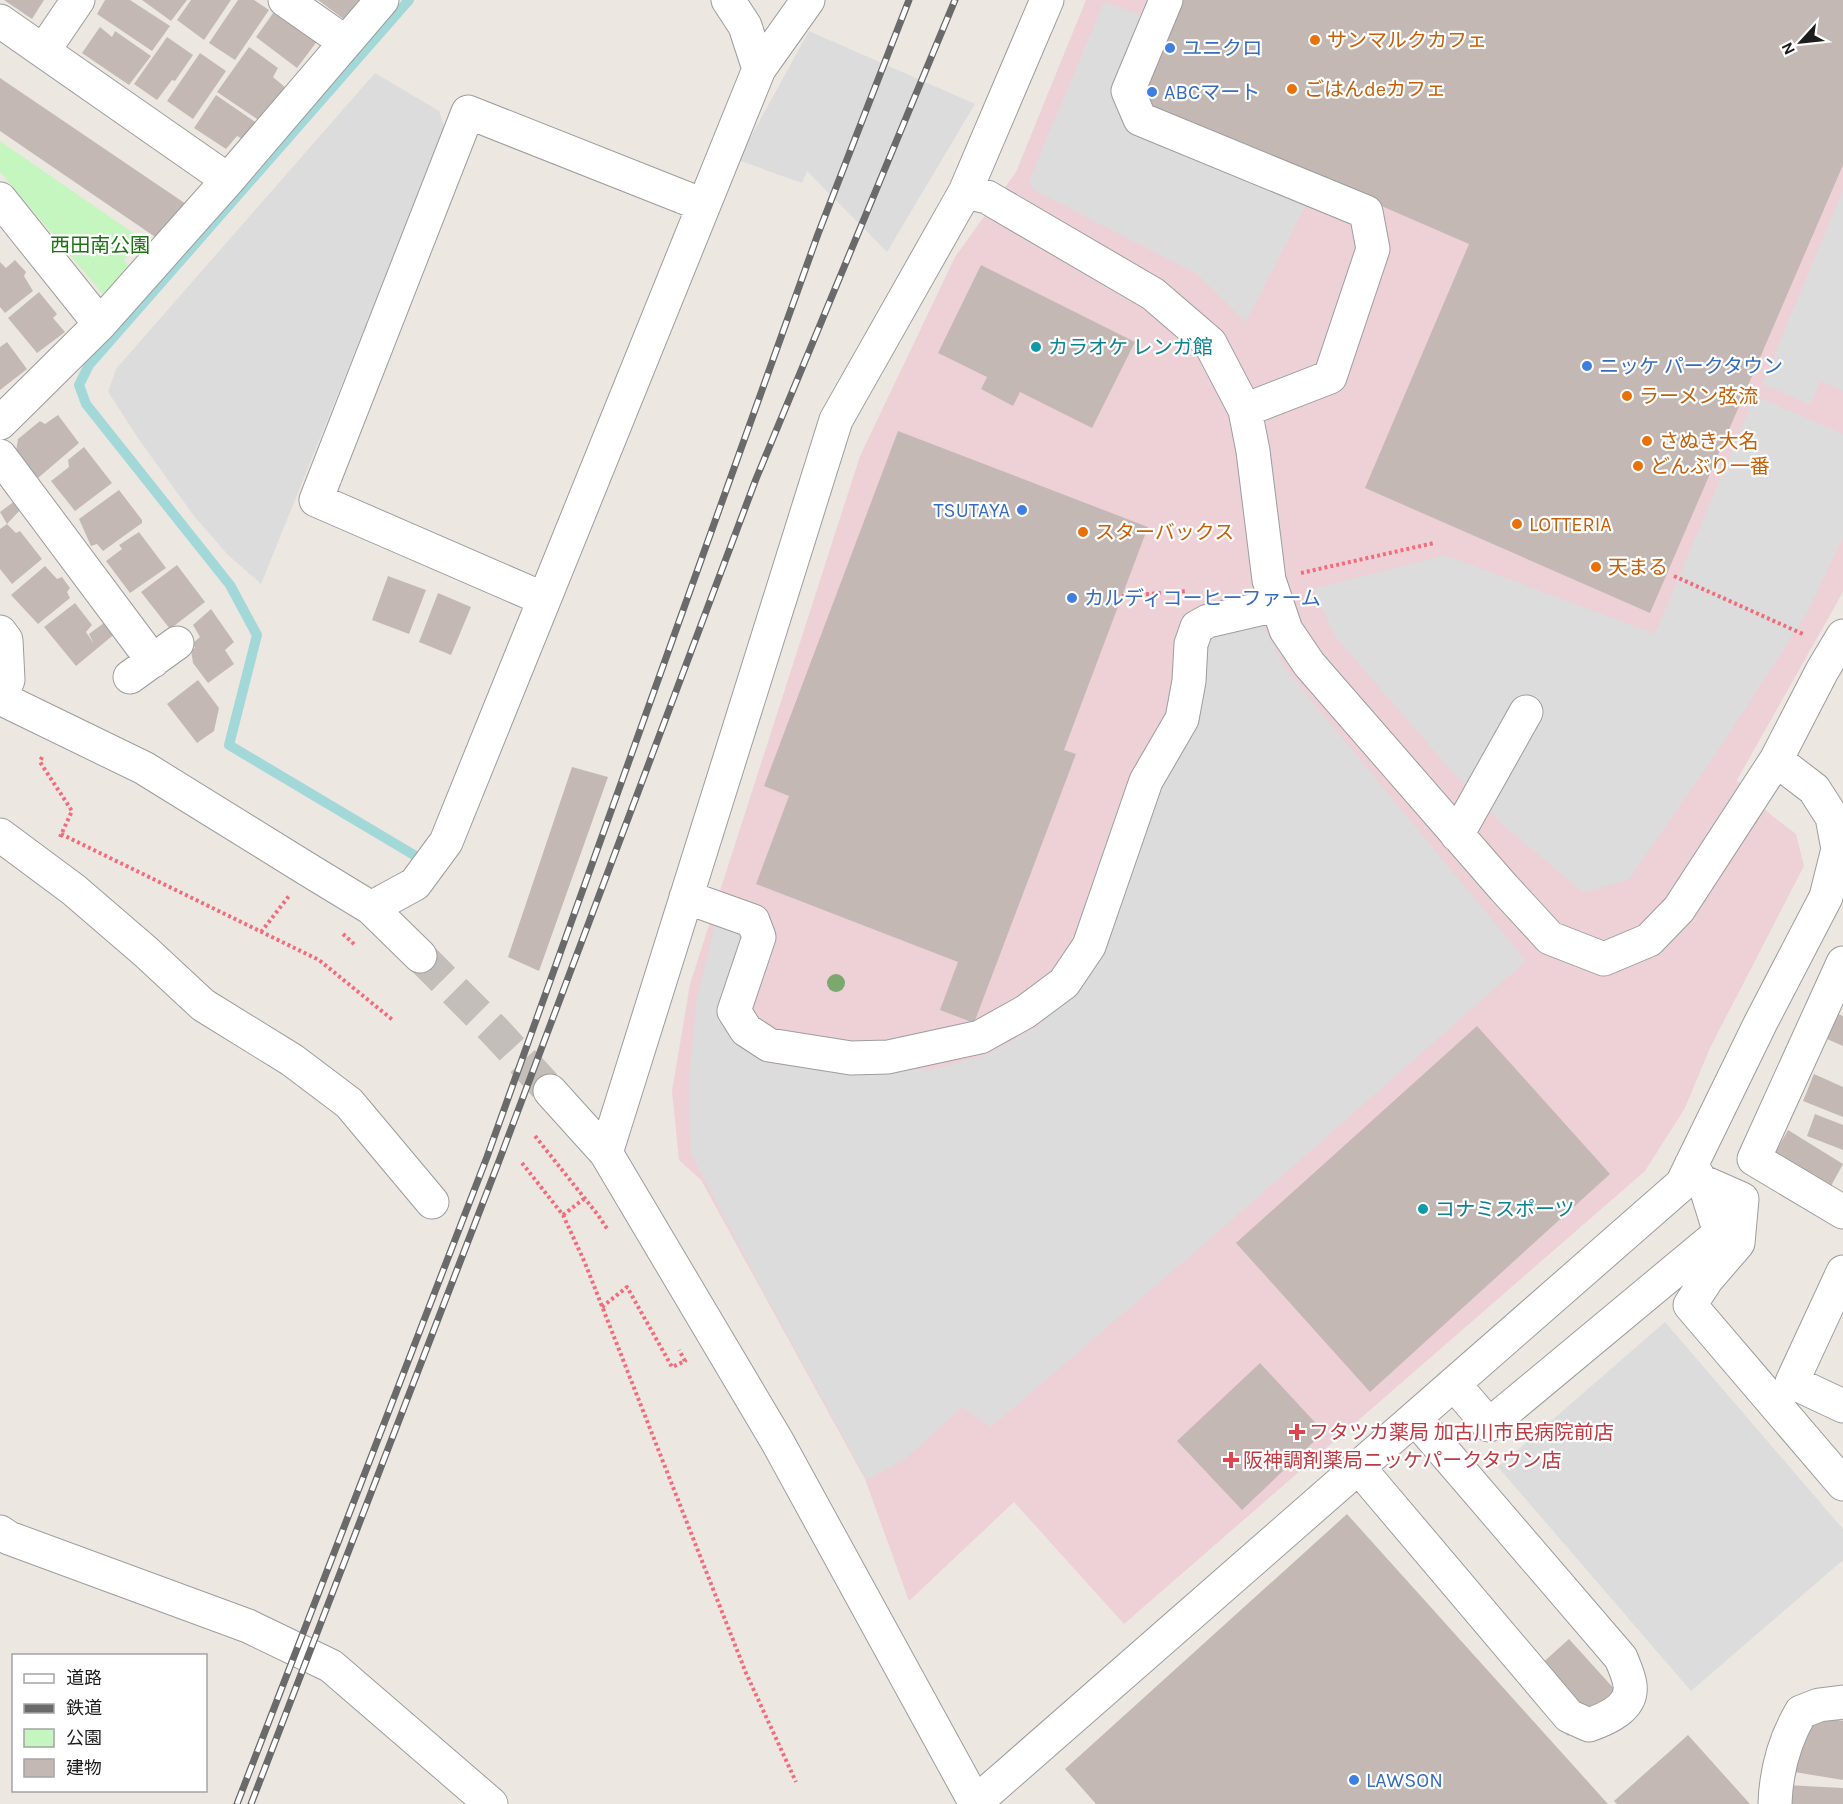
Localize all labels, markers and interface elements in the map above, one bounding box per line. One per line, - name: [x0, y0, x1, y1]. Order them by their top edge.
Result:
- north arrow: [1771, 12, 1831, 72]
- place label: サンマルクカフェ: [1327, 29, 1487, 52]
- marker: サンマルクカフェ: [1308, 33, 1322, 47]
- place label: ユニクロ: [1182, 37, 1262, 60]
- text: N: [1777, 39, 1799, 58]
- marker: ユニクロ: [1163, 41, 1177, 55]
- place label: ごはんdeカフェ: [1304, 78, 1446, 101]
- place label: ABCマート: [1164, 81, 1260, 104]
- marker: ごはんdeカフェ: [1285, 82, 1299, 96]
- marker: ABCマート: [1145, 85, 1159, 99]
- park label: 西田南公園: [50, 234, 150, 257]
- place label: カラオケ レンガ館: [1048, 336, 1213, 359]
- marker: カラオケ レンガ館: [1029, 340, 1043, 354]
- place label: ニッケ パークタウン: [1599, 355, 1783, 378]
- marker: ニッケ パークタウン: [1580, 359, 1594, 373]
- place label: ラーメン弦流: [1639, 385, 1758, 408]
- marker: ラーメン弦流: [1620, 389, 1634, 403]
- place label: さぬき大名: [1659, 430, 1759, 453]
- marker: さぬき大名: [1640, 434, 1654, 448]
- place label: どんぶり一番: [1650, 455, 1770, 478]
- marker: どんぶり一番: [1631, 459, 1645, 473]
- place label: TSUTAYA: [934, 499, 1010, 522]
- marker: TSUTAYA: [1015, 503, 1029, 517]
- place label: LOTTERIA: [1529, 513, 1612, 536]
- marker: LOTTERIA: [1510, 517, 1524, 531]
- place label: スターバックス: [1095, 521, 1234, 544]
- marker: スターバックス: [1076, 525, 1090, 539]
- place label: 天まる: [1608, 556, 1668, 579]
- marker: 天まる: [1589, 560, 1603, 574]
- place label: カルディコーヒーファーム: [1084, 587, 1321, 610]
- marker: カルディコーヒーファーム: [1065, 591, 1079, 605]
- place label: コナミスポーツ: [1435, 1198, 1575, 1221]
- marker: コナミスポーツ: [1416, 1202, 1430, 1216]
- place label: フタツカ薬局 加古川市民病院前店: [1309, 1421, 1614, 1444]
- marker: フタツカ薬局 加古川市民病院前店: [1290, 1425, 1304, 1439]
- place label: 阪神調剤薬局ニッケパークタウン店: [1243, 1449, 1561, 1472]
- marker: 阪神調剤薬局ニッケパークタウン店: [1224, 1453, 1238, 1467]
- legend: [12, 1654, 207, 1792]
- text: 道路: [66, 1667, 102, 1689]
- text: 鉄道: [66, 1697, 102, 1719]
- text: 公園: [66, 1727, 102, 1749]
- text: 建物: [66, 1757, 102, 1779]
- place label: LAWSON: [1366, 1769, 1443, 1792]
- marker: LAWSON: [1347, 1773, 1361, 1787]

